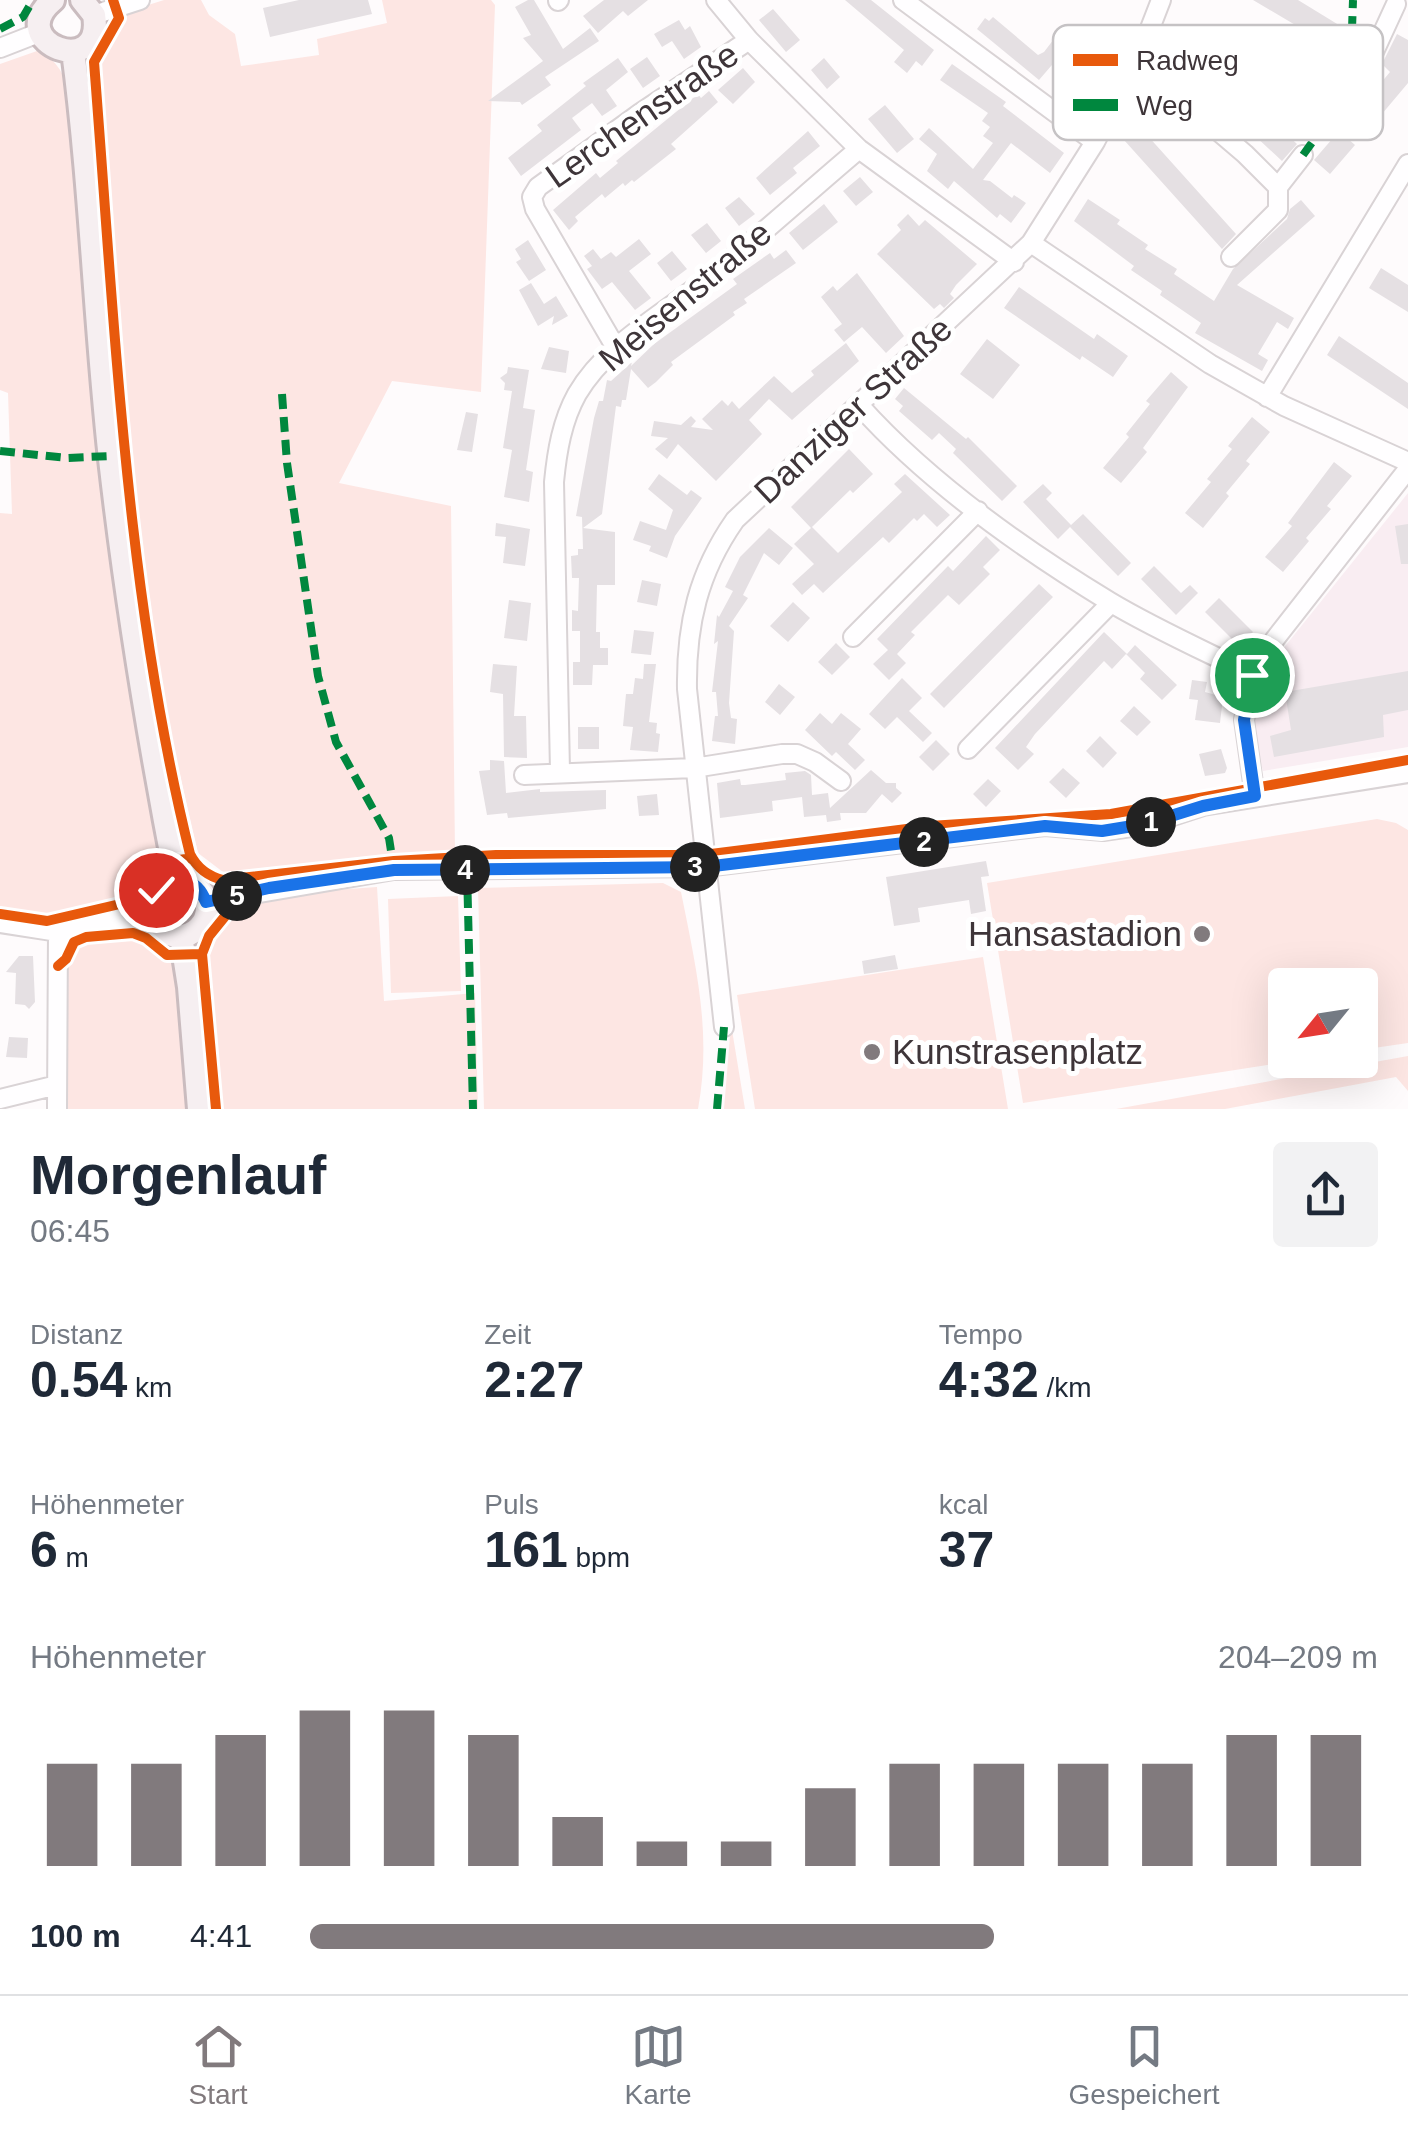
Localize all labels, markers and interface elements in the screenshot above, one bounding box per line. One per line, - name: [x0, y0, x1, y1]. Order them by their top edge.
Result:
- legend: [1053, 25, 1383, 140]
- street label: Lerchenstraße: [538, 34, 745, 195]
- text: Radweg: [1136, 45, 1239, 76]
- text: Weg: [1136, 90, 1193, 121]
- street label: Meisenstraße: [591, 213, 778, 379]
- street label: Danziger Straße: [746, 308, 959, 511]
- pin: [1210, 633, 1295, 718]
- icon: arrive: [1225, 648, 1280, 703]
- pin: 1: [1126, 797, 1176, 847]
- text: 1: [1143, 806, 1159, 837]
- pin: 2: [899, 817, 949, 867]
- text: 2: [916, 826, 932, 857]
- pin: 3: [670, 842, 720, 892]
- pin: 4: [440, 845, 490, 895]
- pin: [114, 848, 199, 933]
- text: 3: [687, 851, 703, 882]
- text: 4: [457, 854, 473, 885]
- icon: check: [129, 863, 184, 918]
- pin: 5: [212, 871, 262, 921]
- text: 5: [229, 880, 245, 911]
- place label: Hansastadion: [968, 914, 1182, 953]
- marker: Hansastadion: [1191, 923, 1213, 945]
- north arrow: [1268, 968, 1378, 1078]
- map controls: [1268, 968, 1378, 1078]
- place label: Kunstrasenplatz: [892, 1032, 1143, 1071]
- marker: Kunstrasenplatz: [861, 1041, 883, 1063]
- button: share: [1273, 1142, 1378, 1247]
- text: Morgenlauf: [30, 1144, 326, 1206]
- text: 06:45: [30, 1213, 110, 1249]
- text: Distanz: [30, 1319, 123, 1350]
- text: Zeit: [484, 1319, 531, 1350]
- text: Tempo: [939, 1319, 1023, 1350]
- text: 0.54: [30, 1352, 127, 1408]
- text: 2:27: [484, 1352, 584, 1408]
- text: 4:32: [939, 1352, 1039, 1408]
- text: km: [127, 1372, 172, 1403]
- text: /km: [1039, 1372, 1092, 1403]
- text: Höhenmeter: [30, 1489, 184, 1520]
- text: Puls: [484, 1489, 539, 1520]
- text: kcal: [939, 1489, 988, 1520]
- text: 6: [30, 1522, 58, 1578]
- text: 161: [484, 1522, 568, 1578]
- text: 37: [939, 1522, 994, 1578]
- text: m: [58, 1542, 89, 1573]
- text: bpm: [568, 1542, 630, 1573]
- text: Höhenmeter: [30, 1639, 206, 1675]
- text: 204–209 m: [1218, 1639, 1378, 1675]
- text: 100 m: [30, 1918, 121, 1954]
- text: 4:41: [190, 1918, 252, 1954]
- tab: Start: [188, 2019, 248, 2111]
- tab: Karte: [625, 2019, 692, 2111]
- tab: Gespeichert: [1069, 2019, 1220, 2111]

